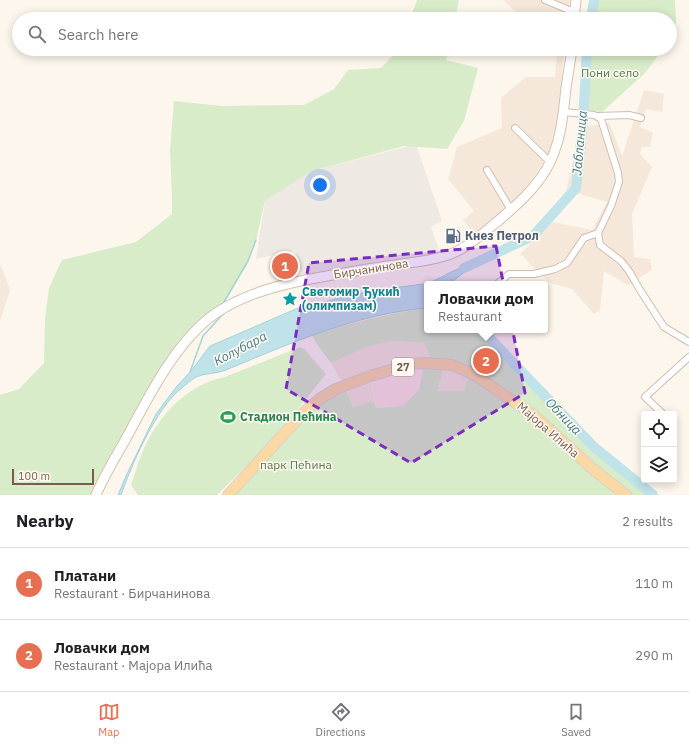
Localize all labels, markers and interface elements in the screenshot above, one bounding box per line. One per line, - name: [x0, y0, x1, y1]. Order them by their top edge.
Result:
- search box: [12, 12, 677, 56]
- icon: search: [26, 23, 48, 45]
- text: Search here: [58, 25, 138, 44]
- park label: Пони село: [581, 65, 639, 80]
- water label: Јабланица: [568, 110, 591, 176]
- your location: [310, 175, 330, 195]
- fuel station icon: Кнез Петрол: [444, 227, 462, 245]
- place label: Кнез Петрол: [465, 228, 539, 243]
- pin: 1: [272, 251, 298, 281]
- street label: Бирчанинова: [332, 255, 410, 282]
- popup: [424, 281, 548, 333]
- place label: Светомир Ђукић (олимпизам): [302, 284, 400, 313]
- text: Ловачки дом: [438, 289, 534, 308]
- place icon: Светомир Ђукић (олимпизам): [281, 290, 299, 308]
- text: Restaurant: [438, 308, 502, 325]
- water label: Колубара: [211, 327, 270, 370]
- pin: 2: [473, 346, 499, 376]
- road number: 27: [392, 358, 414, 376]
- water label: Обница: [542, 394, 585, 439]
- street label: Мајора Илића: [514, 398, 583, 461]
- sports icon: Стадион Пећина: [219, 408, 237, 426]
- place label: Стадион Пећина: [240, 409, 337, 424]
- map controls: [641, 411, 677, 483]
- button: locate: [641, 411, 677, 447]
- button: layers: [641, 447, 677, 483]
- park label: парк Пећина: [260, 457, 333, 472]
- scale bar: [12, 467, 94, 486]
- text: 100 m: [18, 469, 50, 483]
- text: Nearby: [16, 510, 74, 532]
- text: 2 results: [622, 513, 673, 530]
- text: Платани: [54, 566, 116, 585]
- text: 1: [25, 575, 33, 592]
- text: 110 m: [635, 575, 673, 592]
- text: Restaurant · Бирчанинова: [54, 585, 210, 602]
- text: Ловачки дом: [54, 638, 150, 657]
- text: 2: [25, 647, 33, 664]
- text: 290 m: [635, 647, 673, 664]
- text: Restaurant · Мајора Илића: [54, 657, 212, 674]
- tab: Map: [98, 701, 120, 739]
- tab: Directions: [316, 701, 366, 739]
- tab: Saved: [561, 701, 591, 739]

